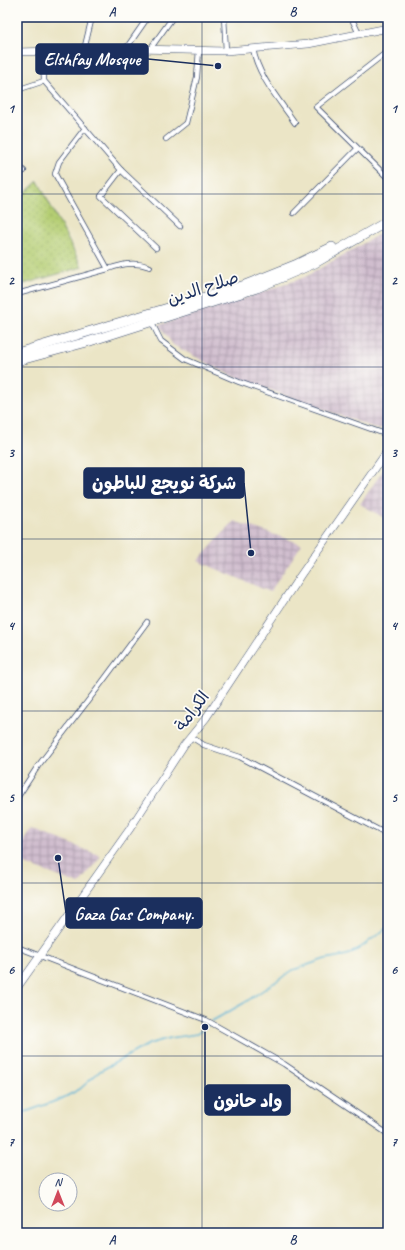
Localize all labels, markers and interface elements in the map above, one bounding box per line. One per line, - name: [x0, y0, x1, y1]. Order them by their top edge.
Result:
- text: A: [109, 4, 117, 20]
- text: B: [290, 4, 298, 20]
- callout: Elshfay Mosque: [36, 44, 148, 74]
- text: Elshfay Mosque: [44, 48, 142, 70]
- text: 1: [8, 101, 16, 117]
- text: 1: [391, 101, 399, 117]
- street label: صلاح الدين: [165, 267, 242, 310]
- text: 2: [8, 273, 15, 289]
- text: 2: [391, 273, 398, 289]
- text: 3: [8, 445, 15, 461]
- text: 3: [391, 445, 398, 461]
- callout: شركة نويجع للباطون: [84, 468, 244, 498]
- text: شركة نويجع للباطون: [92, 472, 236, 496]
- text: 4: [8, 618, 16, 634]
- text: 4: [391, 618, 399, 634]
- street label: الكرامة: [170, 687, 214, 735]
- text: 5: [8, 790, 15, 806]
- text: 5: [391, 790, 398, 806]
- callout: Gaza Gas Company.: [66, 898, 202, 928]
- text: Gaza Gas Company.: [74, 903, 194, 925]
- text: 6: [8, 962, 15, 978]
- text: 6: [391, 962, 398, 978]
- callout: واد حانون: [205, 1085, 290, 1115]
- text: واد حانون: [214, 1090, 282, 1112]
- text: 7: [8, 1134, 15, 1150]
- text: 7: [391, 1134, 398, 1150]
- north arrow: [38, 1172, 78, 1212]
- text: N: [55, 1175, 64, 1189]
- text: A: [109, 1232, 117, 1248]
- text: B: [290, 1232, 298, 1248]

